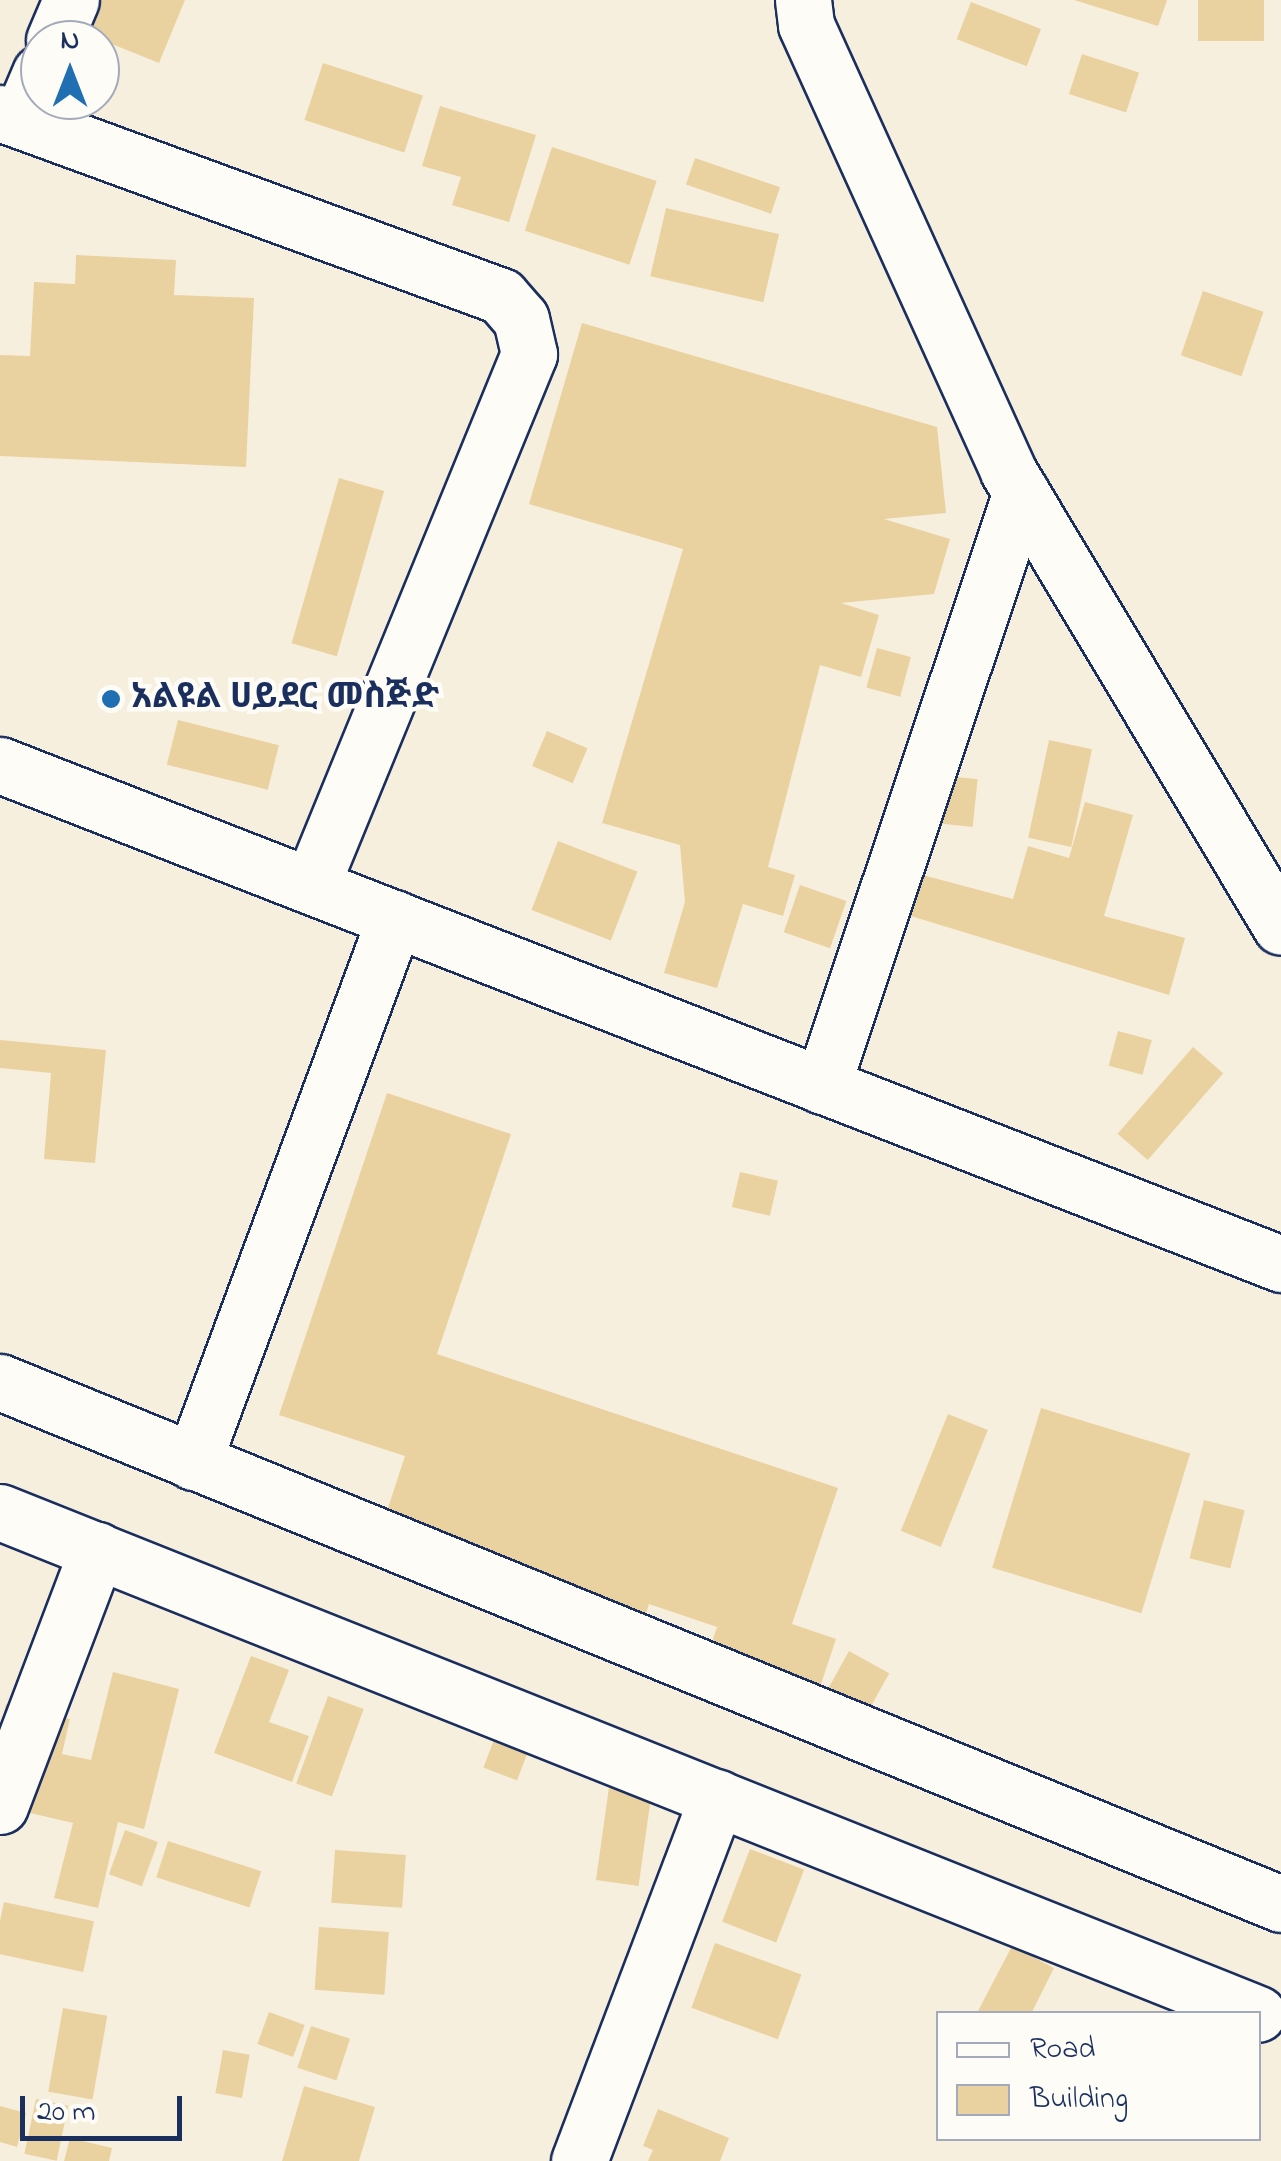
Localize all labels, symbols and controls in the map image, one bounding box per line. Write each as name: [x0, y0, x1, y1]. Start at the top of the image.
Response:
north arrow: [20, 20, 120, 120]
text: N: [61, 21, 79, 62]
place label: አልዩል ሀይደር መስጅድ: [131, 678, 439, 720]
marker: አልዩል ሀይደር መስጅድ: [100, 688, 122, 710]
legend: [936, 2011, 1261, 2141]
text: Road: [1030, 2028, 1095, 2072]
scale bar: [25, 2076, 188, 2138]
text: Building: [1030, 2078, 1128, 2122]
text: 20 m: [37, 2091, 96, 2135]

